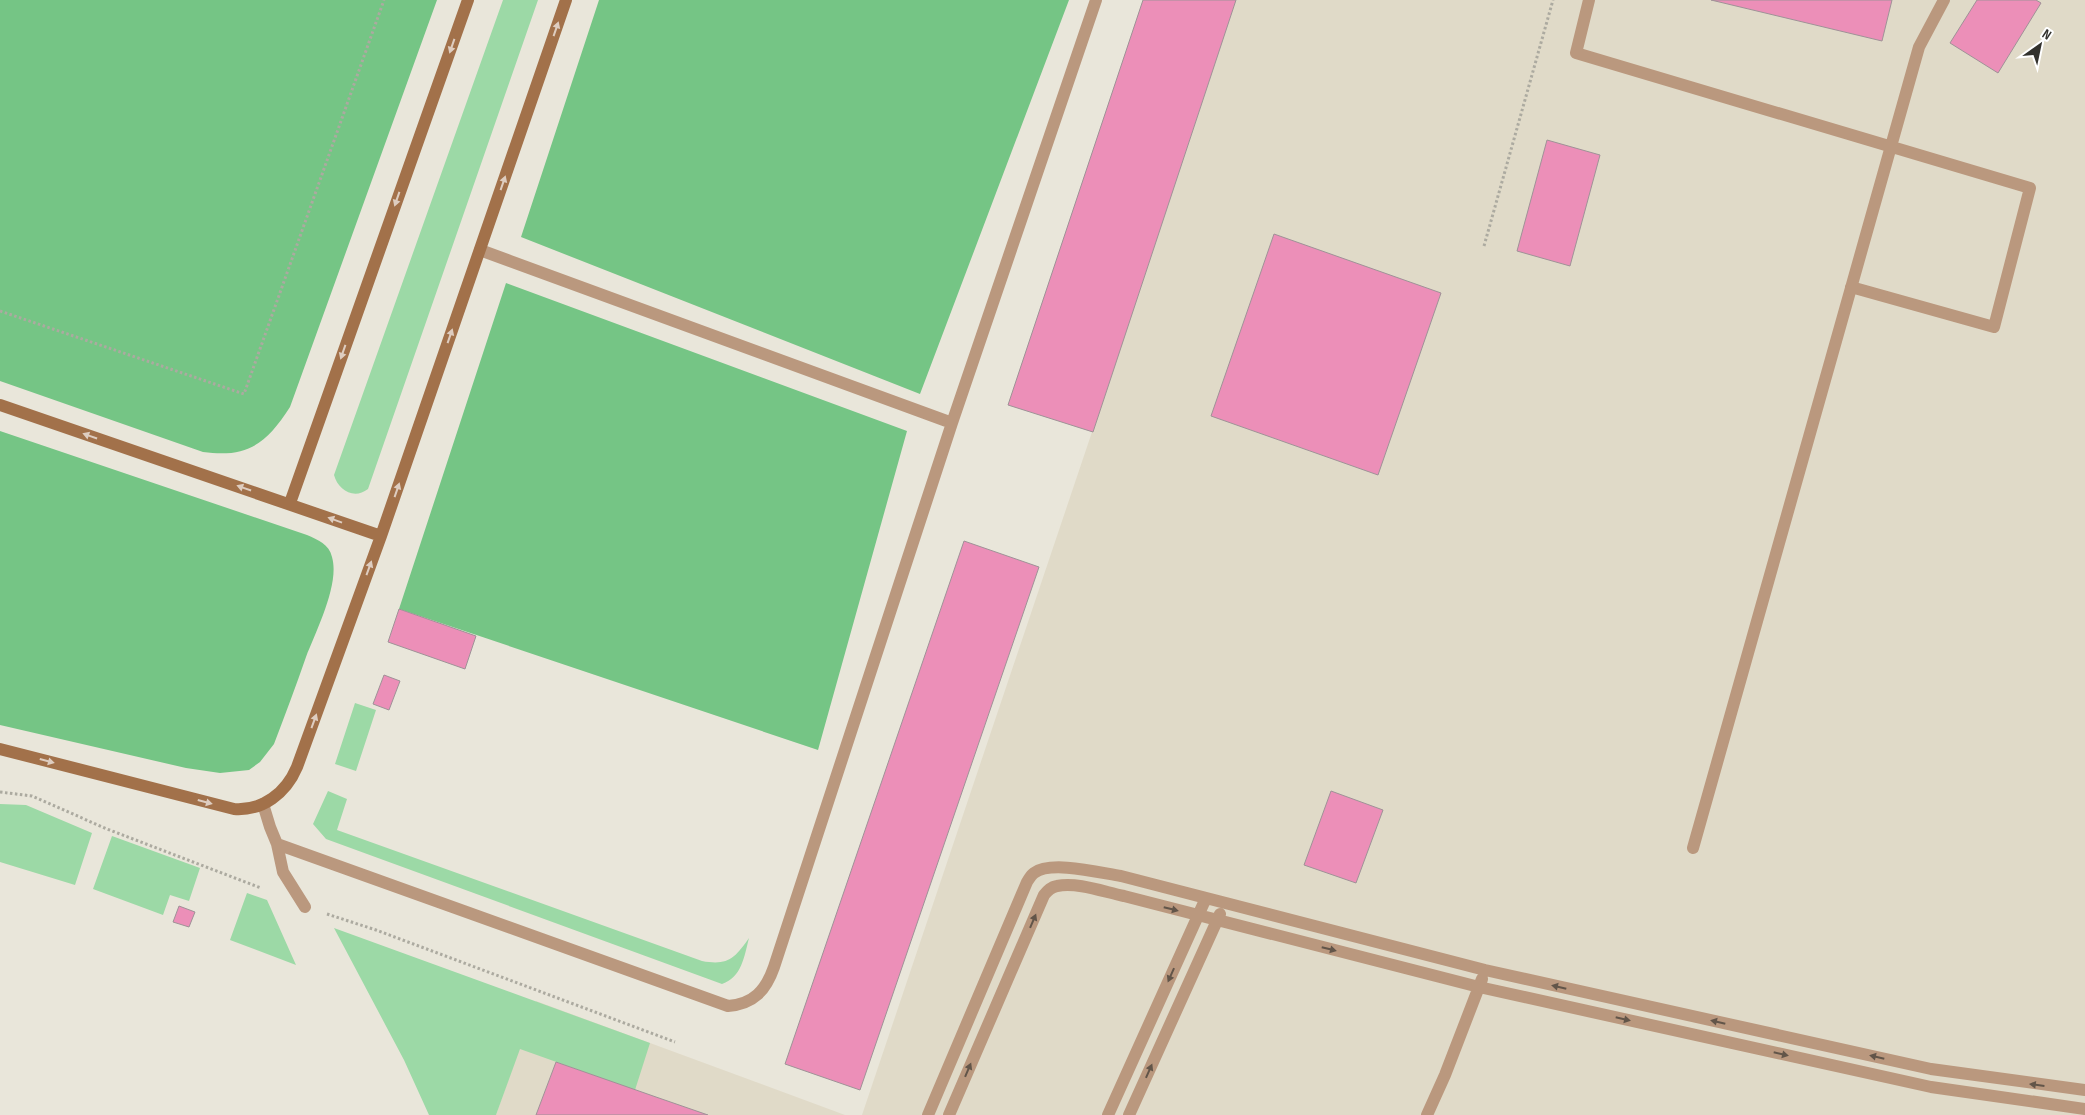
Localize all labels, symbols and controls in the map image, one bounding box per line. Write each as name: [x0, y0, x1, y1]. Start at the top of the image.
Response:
north arrow: [2015, 20, 2065, 70]
one-way arrow: [552, 21, 560, 36]
text: N: [2039, 25, 2055, 44]
one-way arrow: [448, 39, 456, 54]
one-way arrow: [500, 175, 507, 190]
one-way arrow: [393, 192, 401, 207]
one-way arrow: [446, 328, 454, 343]
one-way arrow: [339, 345, 346, 360]
one-way arrow: [82, 431, 97, 439]
one-way arrow: [394, 482, 401, 497]
one-way arrow: [236, 484, 251, 491]
one-way arrow: [328, 516, 343, 523]
one-way arrow: [365, 560, 373, 575]
one-way arrow: [311, 713, 318, 728]
one-way arrow: [40, 757, 55, 765]
one-way arrow: [197, 798, 212, 806]
one-way arrow: [1164, 905, 1179, 913]
one-way arrow: [1029, 914, 1037, 928]
one-way arrow: [1321, 945, 1336, 953]
one-way arrow: [1167, 968, 1175, 982]
one-way arrow: [1551, 982, 1567, 990]
one-way arrow: [1615, 1015, 1630, 1023]
one-way arrow: [1710, 1018, 1726, 1026]
one-way arrow: [1774, 1050, 1789, 1058]
one-way arrow: [1869, 1053, 1884, 1061]
one-way arrow: [965, 1063, 973, 1077]
one-way arrow: [1146, 1064, 1154, 1078]
one-way arrow: [2028, 1081, 2044, 1089]

